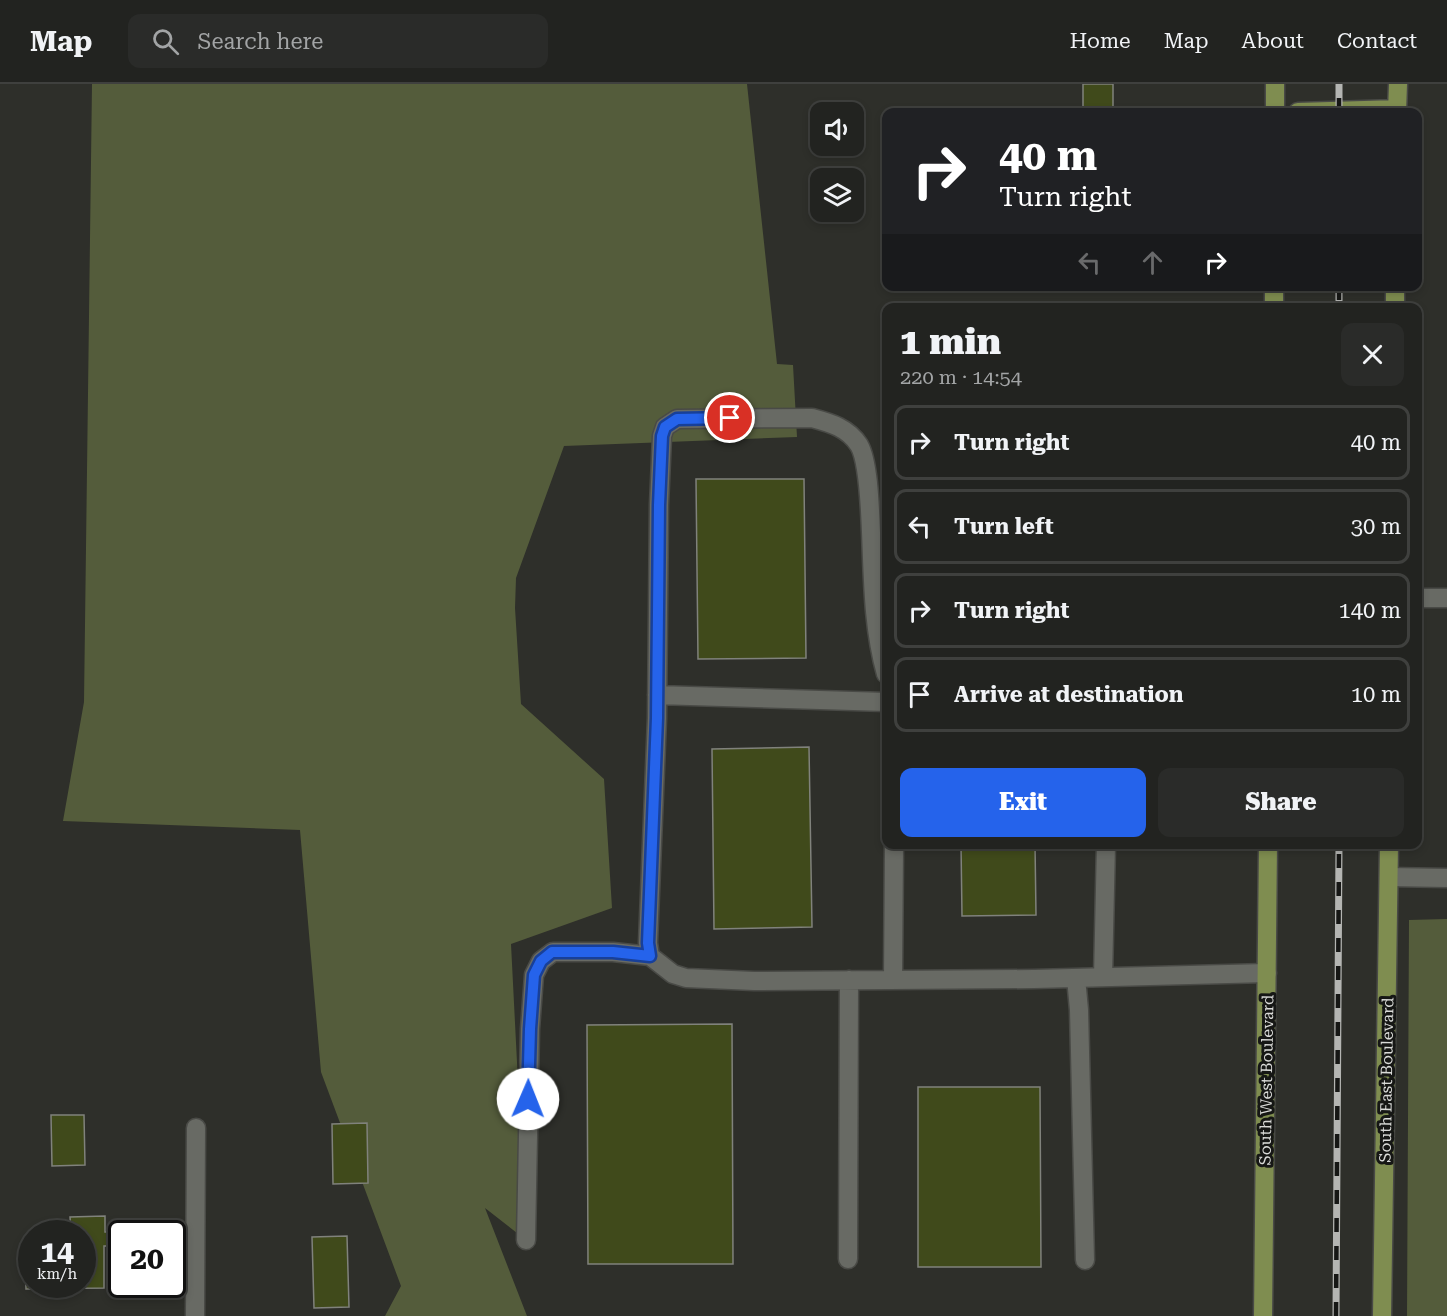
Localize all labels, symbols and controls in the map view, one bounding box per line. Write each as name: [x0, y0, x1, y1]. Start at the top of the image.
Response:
search box: [128, 14, 548, 68]
text: Map: [30, 25, 92, 58]
icon: search: [149, 25, 182, 58]
text: Search here: [197, 29, 323, 54]
text: Home: [1070, 29, 1131, 53]
text: Map: [1164, 29, 1209, 53]
text: About: [1242, 29, 1304, 53]
text: Contact: [1337, 29, 1417, 53]
map controls: [810, 102, 864, 222]
button: sound: [810, 102, 864, 156]
text: 40 m: [999, 131, 1097, 180]
icon: right: [900, 132, 978, 210]
button: layers: [810, 168, 864, 222]
text: Turn right: [999, 181, 1132, 213]
icon: left: [1073, 246, 1106, 279]
icon: ahead: [1136, 246, 1169, 279]
icon: right: [1199, 246, 1232, 279]
text: 1 min: [900, 321, 1001, 363]
button: close: [1341, 323, 1404, 386]
text: 220 m · 14:54: [900, 365, 1022, 389]
pin: [704, 392, 755, 443]
icon: arrive: [713, 401, 746, 434]
icon: right: [903, 426, 936, 459]
text: Turn right: [954, 430, 1069, 455]
text: 40 m: [1351, 430, 1401, 455]
icon: left: [903, 510, 936, 543]
text: Turn left: [954, 514, 1054, 539]
text: 30 m: [1351, 514, 1401, 539]
icon: right: [903, 594, 936, 627]
text: Turn right: [954, 598, 1069, 623]
text: 140 m: [1338, 598, 1401, 623]
icon: arrive: [903, 678, 936, 711]
text: Arrive at destination: [954, 682, 1183, 707]
text: 10 m: [1351, 682, 1401, 707]
button: Exit: [900, 768, 1146, 837]
button: Share: [1158, 768, 1404, 837]
street label: South West Boulevard: [1256, 994, 1277, 1166]
street label: South East Boulevard: [1376, 997, 1397, 1163]
position arrow: [496, 1067, 560, 1131]
speed limit sign: 20: [108, 1220, 186, 1298]
text: 14: [40, 1234, 74, 1269]
text: km/h: [37, 1265, 77, 1283]

